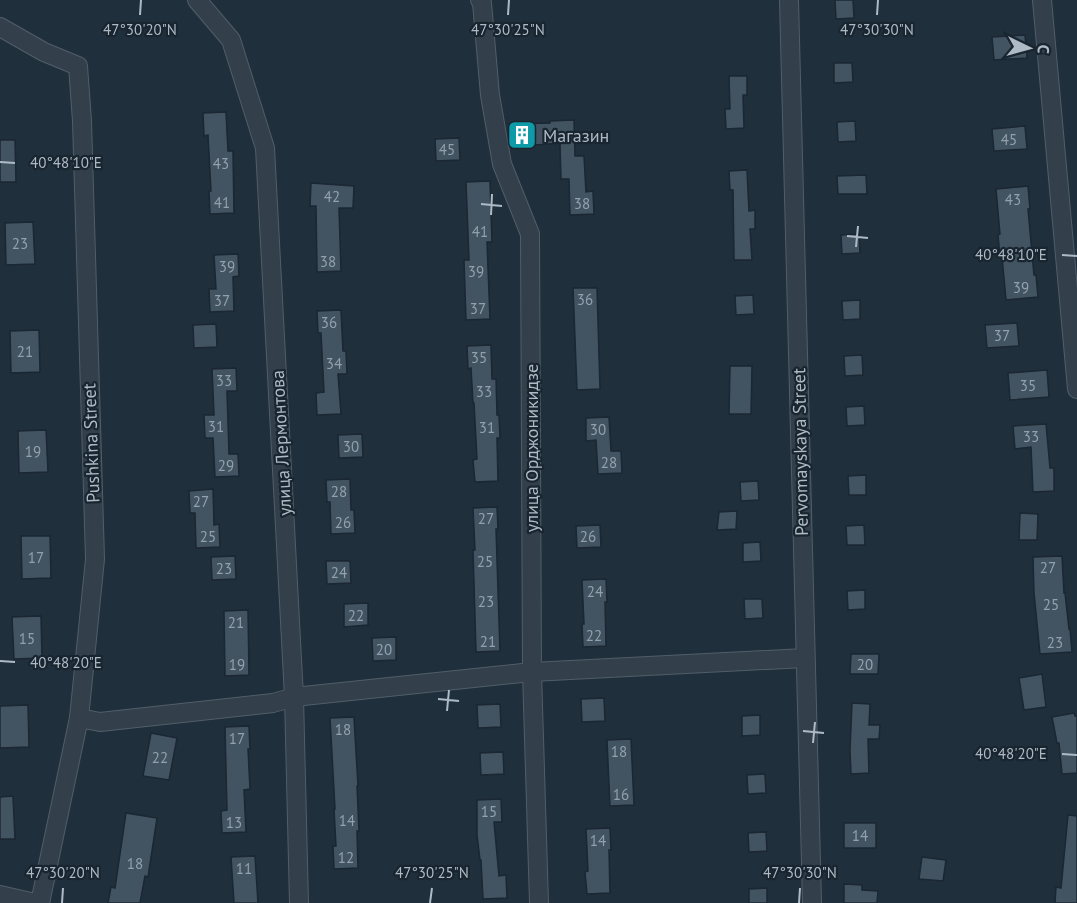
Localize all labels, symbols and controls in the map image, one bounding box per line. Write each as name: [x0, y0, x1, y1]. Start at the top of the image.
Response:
north arrow: [999, 18, 1059, 78]
text: 47°30'20"N: [103, 20, 177, 39]
text: 47°30'25"N: [471, 20, 545, 39]
text: 47°30'30"N: [840, 20, 914, 39]
text: С: [1034, 44, 1054, 55]
building icon: Магазин: [506, 119, 538, 151]
place label: Магазин: [543, 124, 609, 147]
house number: 45: [1001, 130, 1017, 149]
house number: 45: [439, 140, 455, 159]
text: 40°48'10"E: [30, 153, 102, 172]
house number: 43: [213, 154, 229, 173]
house number: 42: [324, 187, 340, 206]
house number: 43: [1005, 190, 1021, 209]
house number: 41: [214, 193, 230, 212]
house number: 38: [574, 194, 590, 213]
house number: 41: [472, 222, 488, 241]
house number: 23: [12, 234, 28, 253]
text: 40°48'10"E: [975, 245, 1047, 264]
house number: 38: [320, 252, 336, 271]
house number: 39: [219, 257, 235, 276]
house number: 39: [468, 262, 484, 281]
house number: 39: [1013, 278, 1029, 297]
house number: 36: [577, 290, 593, 309]
house number: 37: [214, 291, 230, 310]
house number: 37: [470, 299, 486, 318]
house number: 36: [321, 313, 337, 332]
house number: 37: [994, 326, 1010, 345]
house number: 21: [17, 342, 33, 361]
house number: 35: [471, 348, 487, 367]
house number: 34: [326, 354, 342, 373]
street label: улица Орджоникидзе: [520, 364, 543, 532]
street label: Pervomayskaya Street: [787, 368, 813, 536]
street label: улица Лермонтова: [266, 370, 296, 516]
house number: 33: [216, 371, 232, 390]
house number: 35: [1020, 376, 1036, 395]
house number: 33: [476, 382, 492, 401]
street label: Pushkina Street: [77, 383, 105, 503]
house number: 31: [208, 417, 224, 436]
house number: 31: [479, 418, 495, 437]
house number: 30: [590, 420, 606, 439]
house number: 33: [1023, 427, 1039, 446]
house number: 30: [343, 437, 359, 456]
house number: 19: [25, 442, 41, 461]
house number: 28: [601, 453, 617, 472]
house number: 29: [218, 456, 234, 475]
house number: 28: [331, 482, 347, 501]
house number: 27: [193, 492, 209, 511]
house number: 27: [478, 509, 494, 528]
house number: 26: [335, 513, 351, 532]
house number: 25: [200, 527, 216, 546]
house number: 26: [580, 527, 596, 546]
house number: 17: [28, 548, 44, 567]
house number: 25: [477, 552, 493, 571]
house number: 27: [1040, 558, 1056, 577]
house number: 23: [216, 559, 232, 578]
house number: 24: [331, 563, 347, 582]
house number: 24: [587, 582, 603, 601]
house number: 23: [478, 592, 494, 611]
house number: 25: [1043, 595, 1059, 614]
house number: 22: [348, 606, 364, 625]
house number: 21: [228, 613, 244, 632]
house number: 22: [586, 626, 602, 645]
house number: 15: [19, 629, 35, 648]
house number: 21: [480, 632, 496, 651]
house number: 23: [1047, 633, 1063, 652]
house number: 20: [376, 640, 392, 659]
text: 40°48'20"E: [30, 653, 102, 672]
house number: 19: [229, 655, 245, 674]
house number: 20: [857, 655, 873, 674]
house number: 18: [335, 720, 351, 739]
house number: 17: [229, 729, 245, 748]
house number: 18: [611, 742, 627, 761]
text: 40°48'20"E: [975, 744, 1047, 763]
house number: 22: [152, 748, 168, 767]
house number: 16: [613, 785, 629, 804]
house number: 15: [481, 802, 497, 821]
house number: 14: [339, 811, 355, 830]
house number: 13: [226, 813, 242, 832]
house number: 14: [852, 826, 868, 845]
house number: 14: [590, 831, 606, 850]
house number: 12: [338, 848, 354, 867]
house number: 18: [127, 854, 143, 873]
house number: 11: [236, 859, 252, 878]
text: 47°30'20"N: [26, 863, 100, 882]
text: 47°30'25"N: [395, 863, 469, 882]
text: 47°30'30"N: [763, 863, 837, 882]

